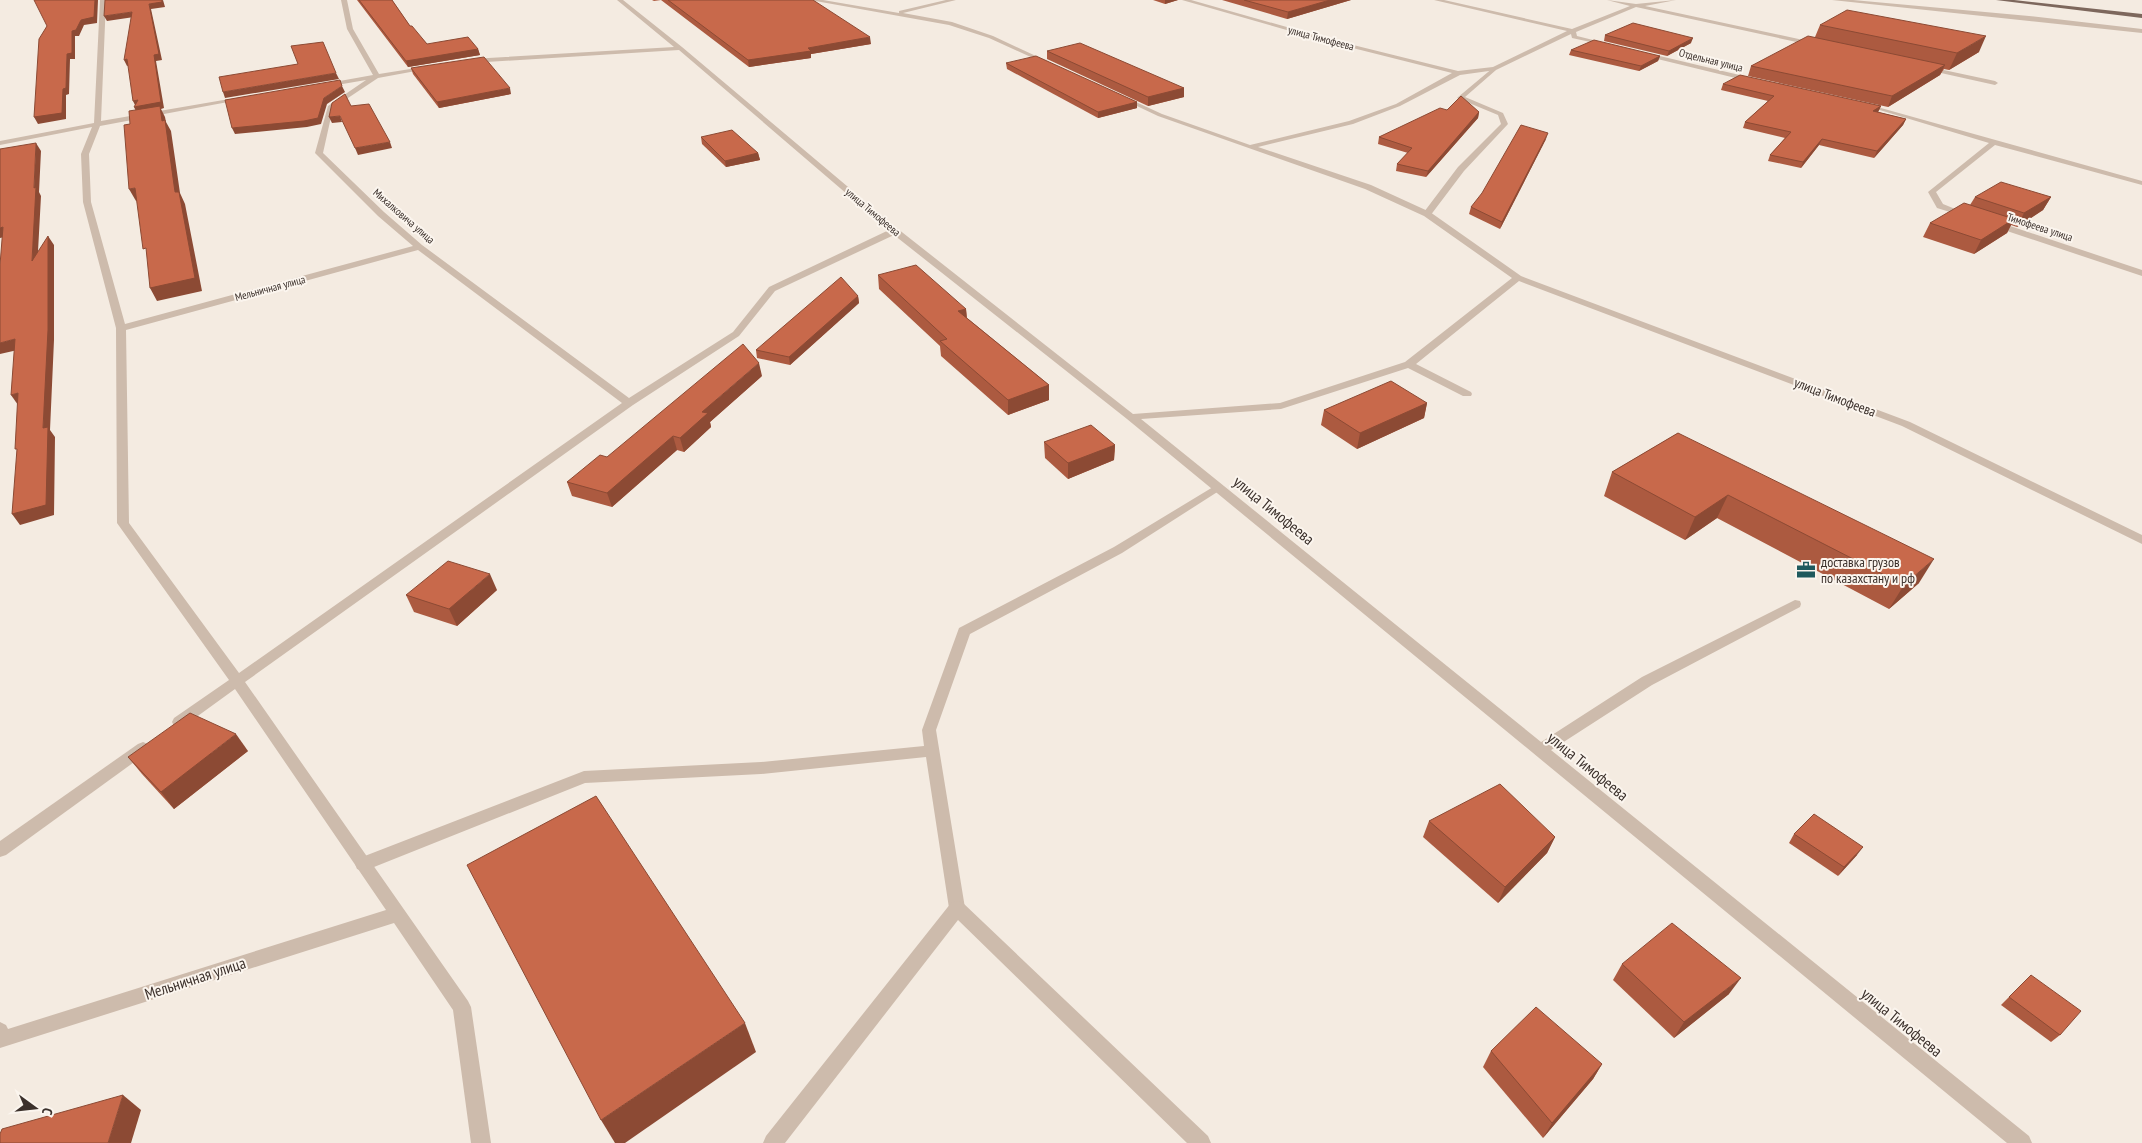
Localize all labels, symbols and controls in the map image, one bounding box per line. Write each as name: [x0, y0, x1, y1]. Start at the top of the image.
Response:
street label: улица Тимофеева: [1286, 22, 1356, 54]
street label: Отдельная улица: [1678, 45, 1744, 75]
street label: Михалковича улица: [370, 185, 438, 247]
street label: улица Тимофеева: [843, 185, 903, 239]
street label: Тимофеева улица: [2006, 210, 2074, 244]
street label: Мельничная улица: [233, 272, 307, 304]
street label: улица Тимофеева: [1792, 373, 1878, 421]
street label: улица Тимофеева: [1229, 471, 1319, 549]
place label: доставка грузов по казахстану и рф: [1821, 553, 1915, 587]
office icon: доставка грузов по казахстану и рф: [1795, 559, 1817, 581]
street label: улица Тимофеева: [1543, 727, 1633, 805]
street label: Мельничная улица: [142, 952, 248, 1004]
street label: улица Тимофеева: [1857, 983, 1947, 1061]
north arrow: [10, 1083, 60, 1133]
text: С: [38, 1106, 57, 1117]

